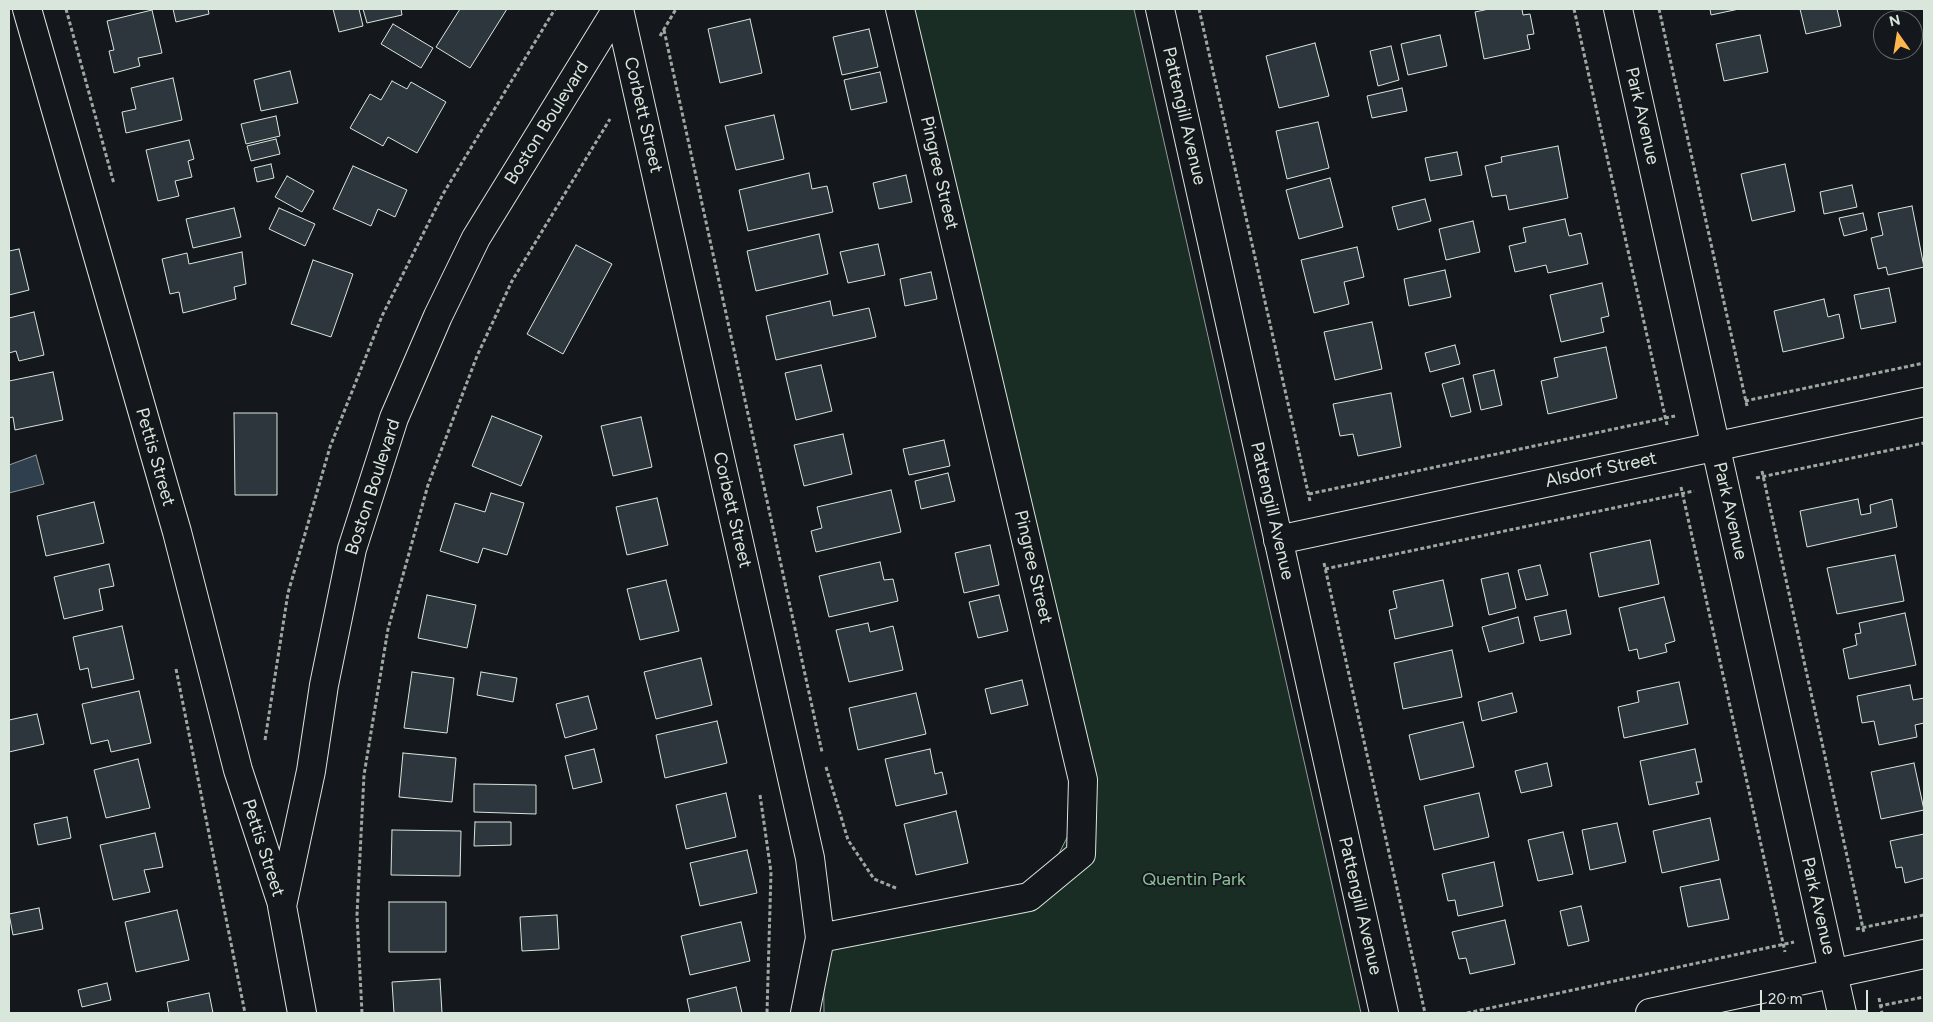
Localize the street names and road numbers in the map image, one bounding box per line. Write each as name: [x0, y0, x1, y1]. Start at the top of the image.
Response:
street label: Pattengill Avenue: [1158, 45, 1210, 187]
street label: Corbett Street: [619, 55, 667, 175]
street label: Boston Boulevard: [500, 57, 594, 189]
street label: Park Avenue: [1620, 65, 1664, 167]
street label: Pingree Street: [915, 114, 963, 232]
street label: Pettis Street: [131, 405, 179, 509]
street label: Boston Boulevard: [341, 416, 405, 558]
street label: Pattengill Avenue: [1246, 440, 1298, 582]
street label: Alsdorf Street: [1543, 448, 1659, 492]
street label: Corbett Street: [708, 450, 756, 570]
street label: Park Avenue: [1708, 460, 1752, 562]
street label: Pingree Street: [1009, 508, 1057, 626]
street label: Pettis Street: [237, 797, 289, 899]
street label: Pattengill Avenue: [1334, 835, 1386, 977]
street label: Park Avenue: [1796, 855, 1840, 957]

